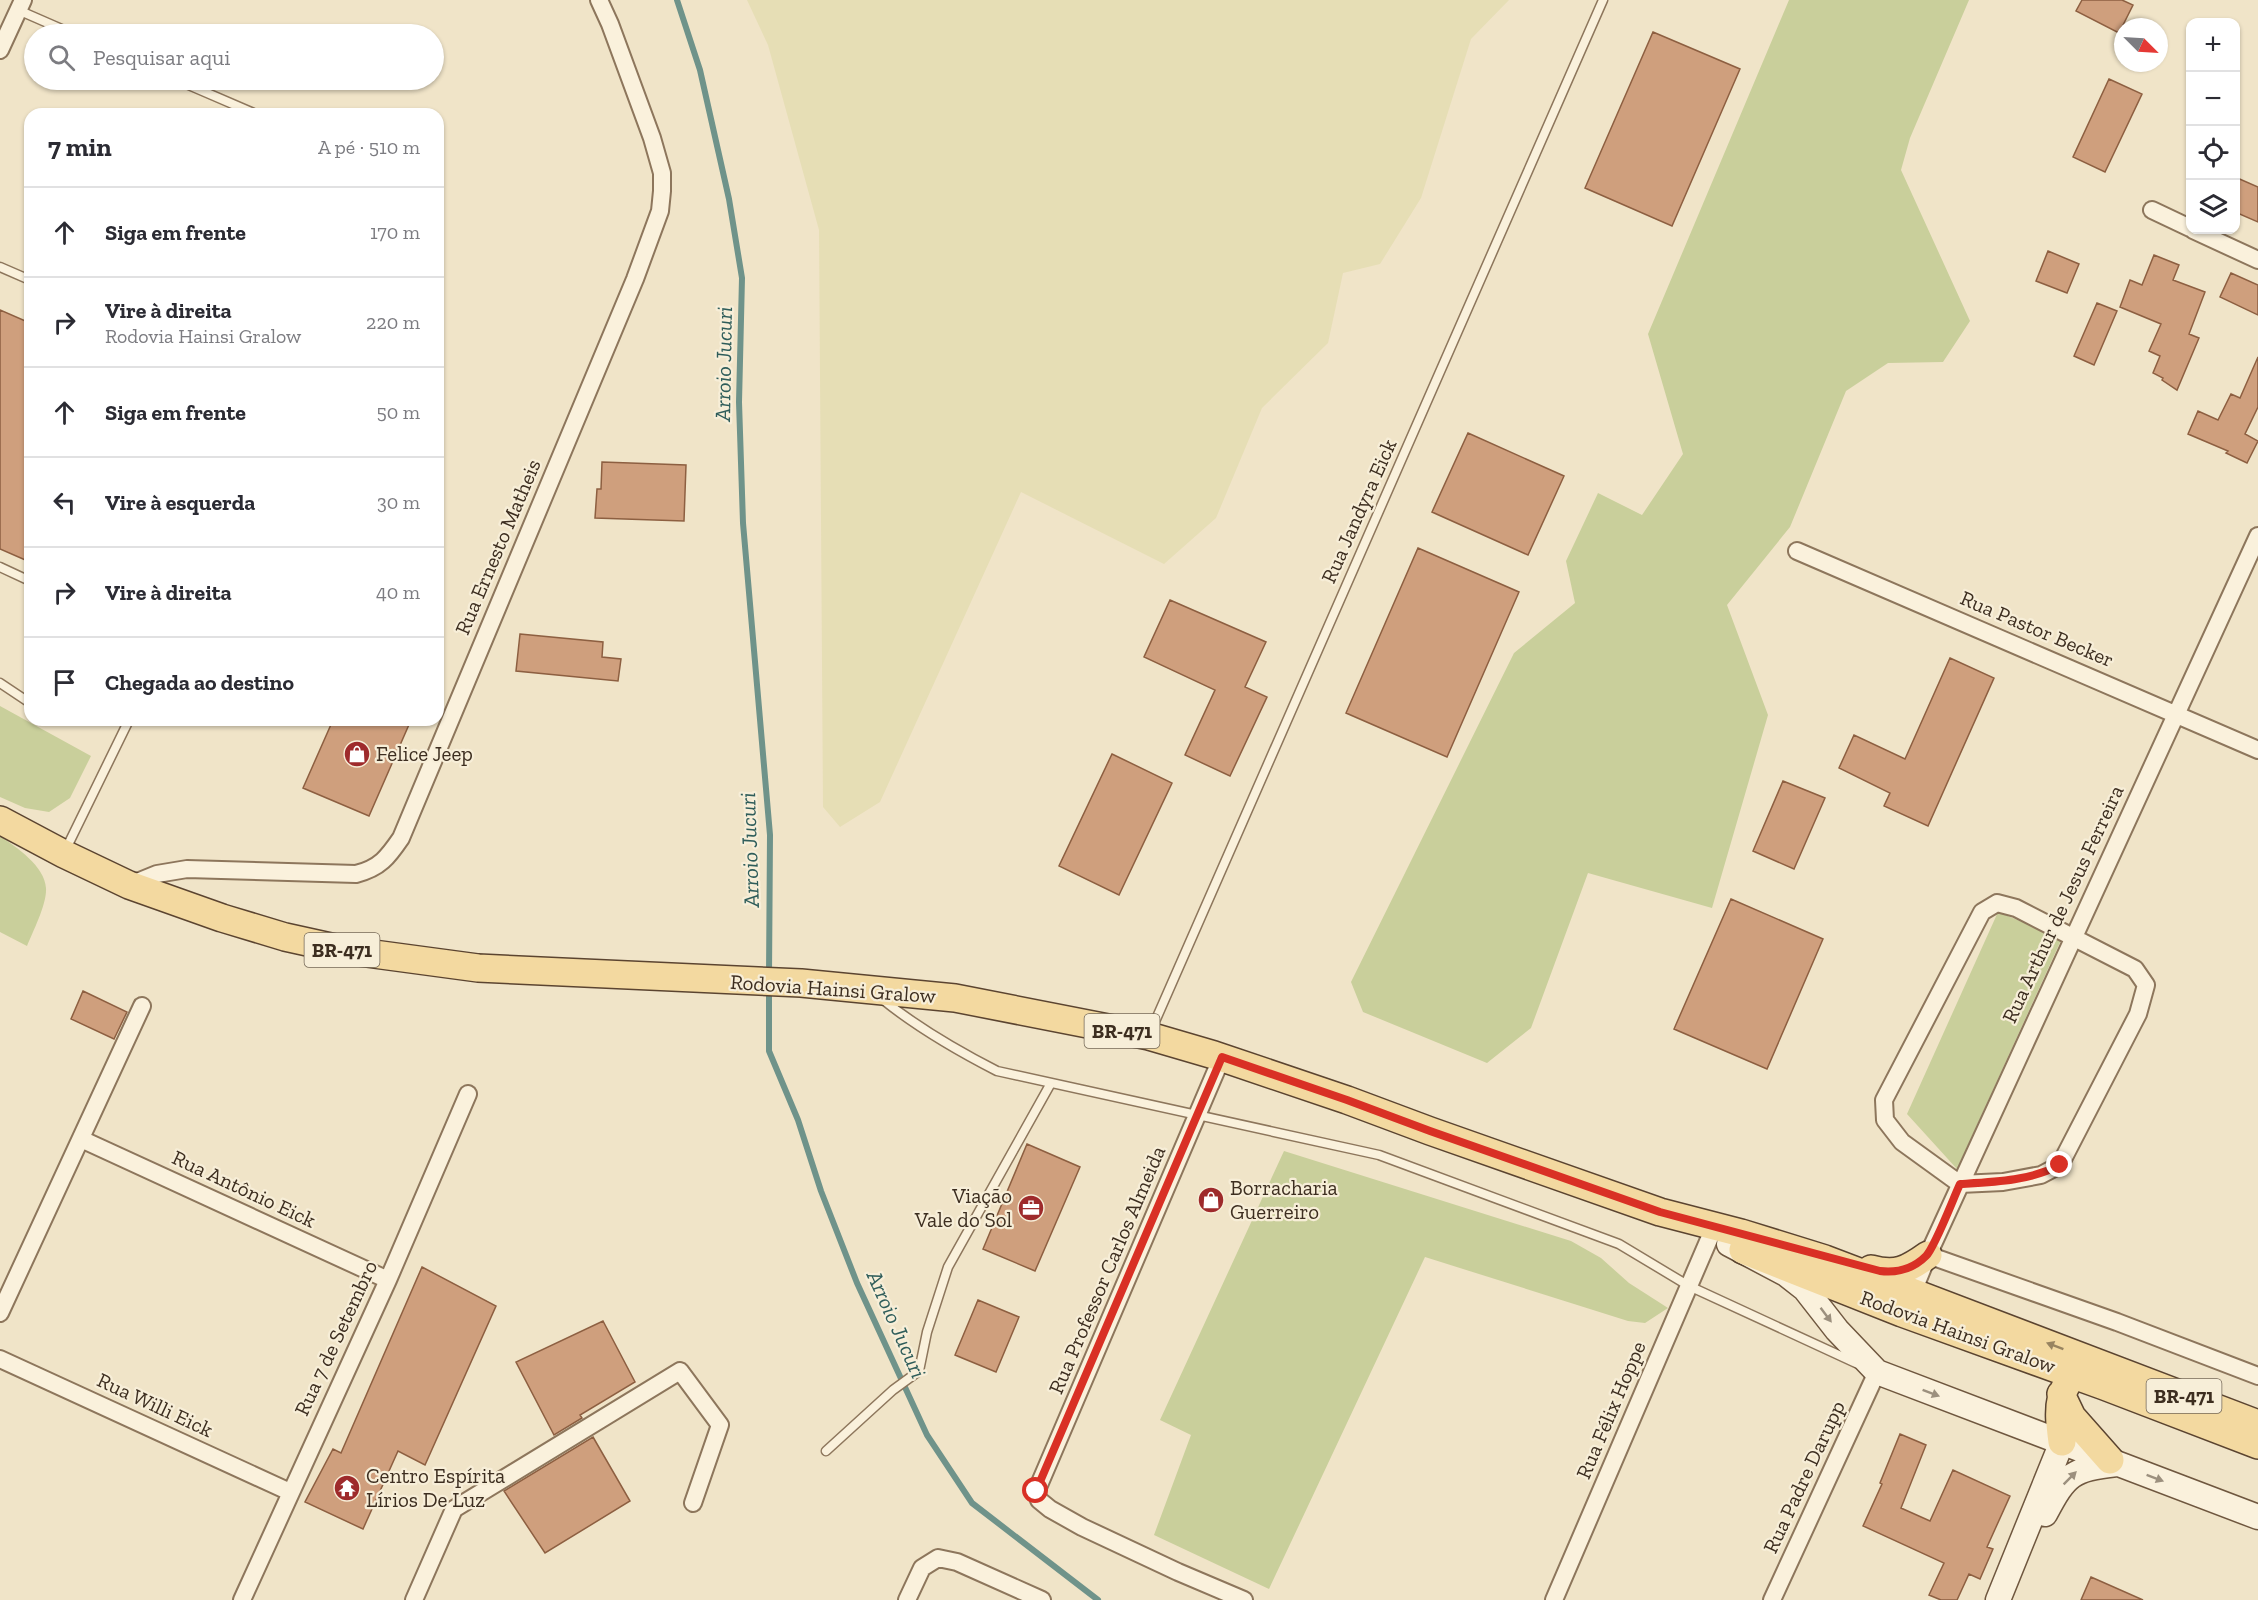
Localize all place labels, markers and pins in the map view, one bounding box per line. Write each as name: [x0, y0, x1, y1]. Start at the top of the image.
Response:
shop icon: Felice Jeep: [342, 739, 372, 769]
place label: Felice Jeep: [376, 741, 473, 766]
place label: Borracharia Guerreiro: [1230, 1175, 1338, 1224]
place label: Viação Vale do Sol: [914, 1183, 1012, 1232]
shop icon: Borracharia Guerreiro: [1196, 1185, 1226, 1215]
office icon: Viação Vale do Sol: [1016, 1193, 1046, 1223]
place label: Centro Espírita Lírios De Luz: [366, 1463, 505, 1512]
temple icon: Centro Espírita Lírios De Luz: [332, 1473, 362, 1503]

